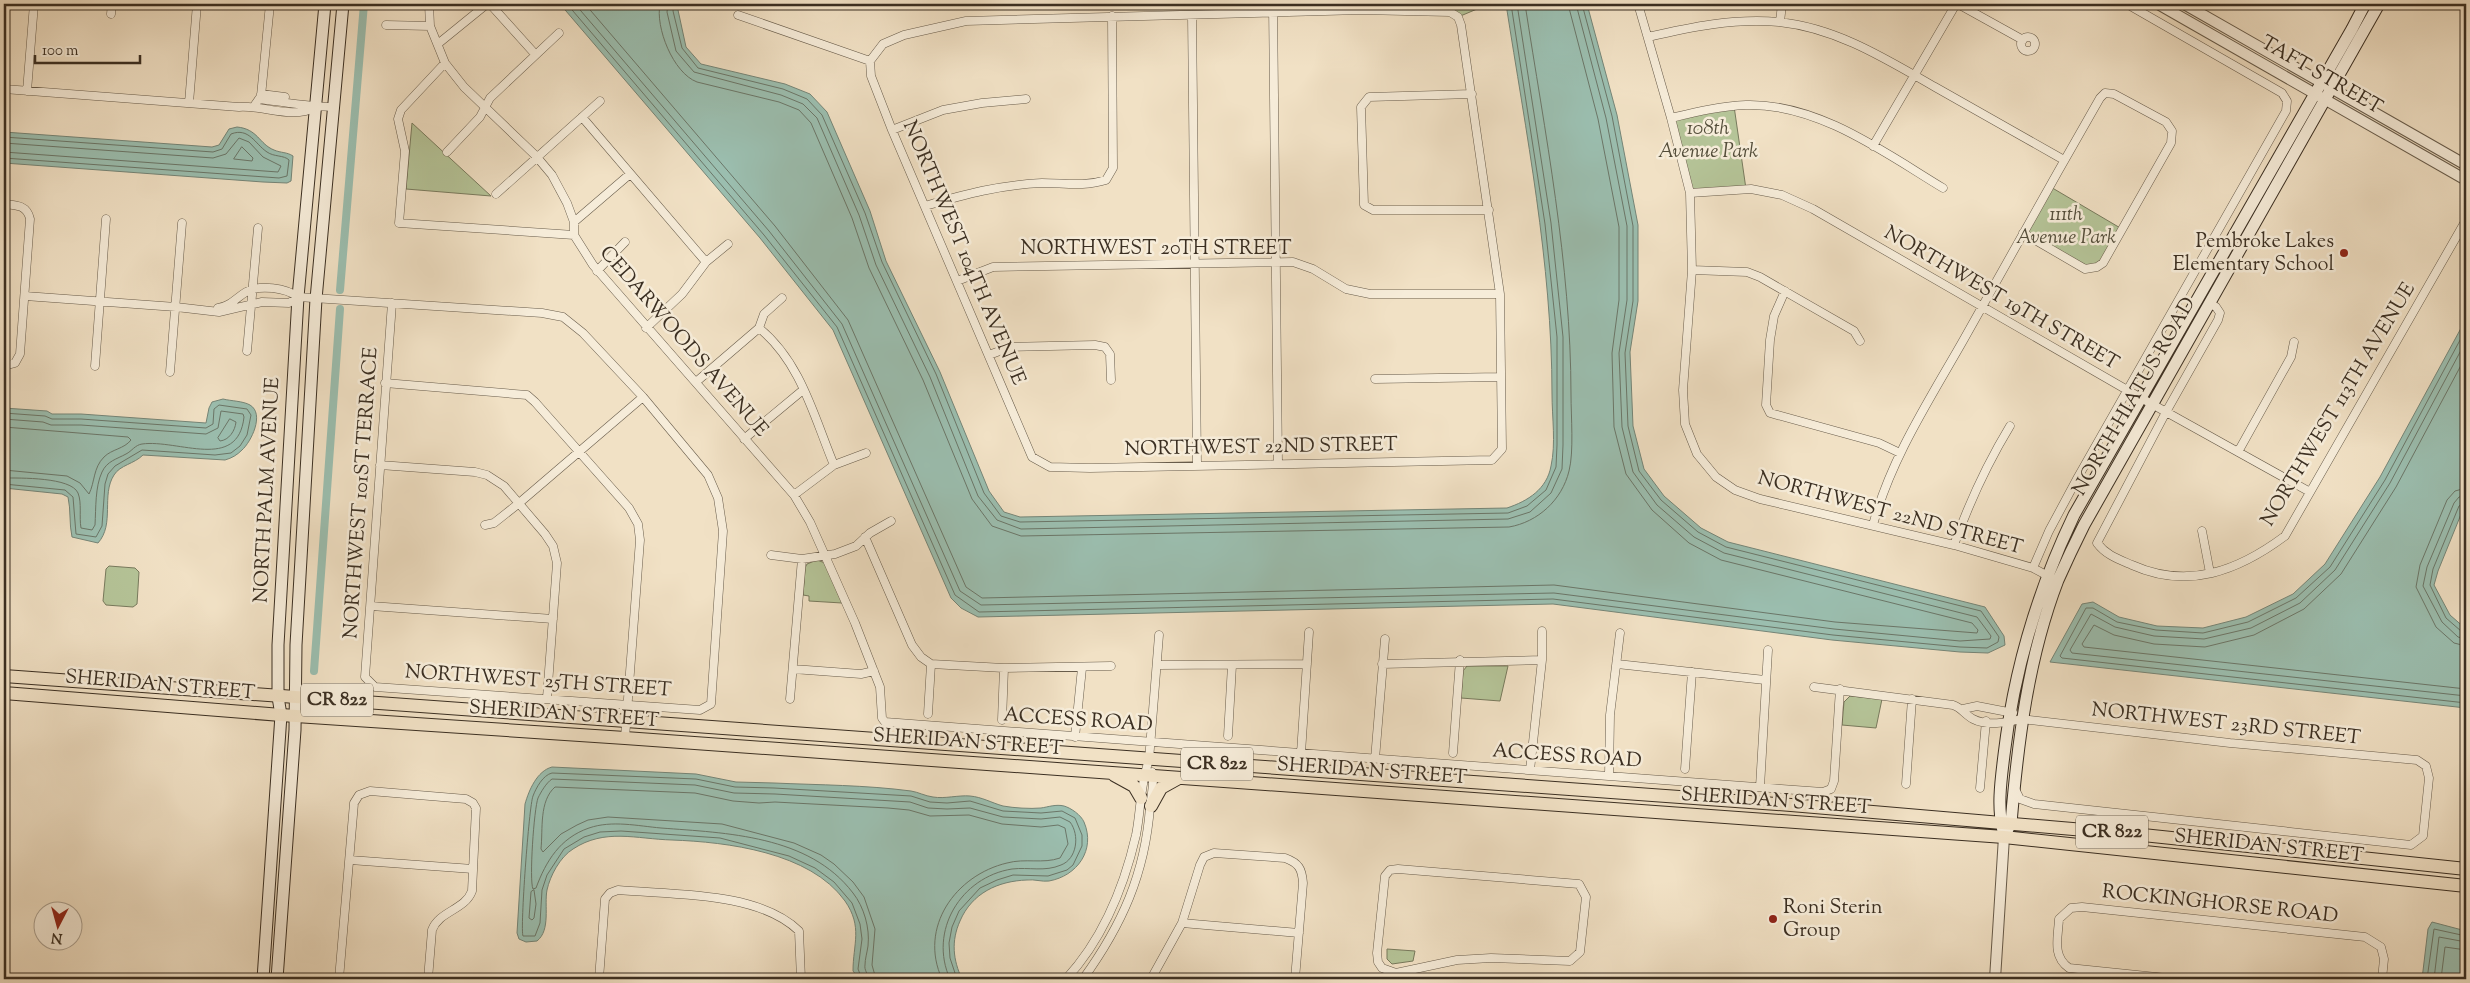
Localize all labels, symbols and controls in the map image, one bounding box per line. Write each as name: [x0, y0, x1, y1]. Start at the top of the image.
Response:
street label: TAFT STREET: [2255, 29, 2387, 123]
scale bar: [35, 32, 140, 64]
text: 100 m: [42, 41, 79, 62]
park label: 108th Avenue Park: [1658, 115, 1758, 167]
street label: NORTHWEST 104TH AVENUE: [894, 116, 1032, 390]
park label: 111th Avenue Park: [2016, 201, 2116, 253]
street label: NORTHWEST 19TH STREET: [1878, 220, 2124, 378]
place label: Pembroke Lakes Elementary School: [2173, 228, 2334, 280]
street label: NORTHWEST 20TH STREET: [1021, 235, 1291, 264]
street label: CEDARWOODS AVENUE: [592, 240, 774, 444]
marker: Pembroke Lakes Elementary School: [2338, 247, 2350, 259]
street label: NORTHWEST 113TH AVENUE: [2254, 278, 2424, 532]
street label: NORTH HIATUS ROAD: [2066, 292, 2204, 502]
street label: NORTHWEST 101ST TERRACE: [337, 346, 387, 640]
street label: NORTH PALM AVENUE: [248, 376, 288, 604]
street label: NORTHWEST 22ND STREET: [1124, 431, 1398, 465]
street label: NORTHWEST 22ND STREET: [1754, 465, 2026, 563]
street label: NORTHWEST 25TH STREET: [404, 658, 672, 706]
street label: SHERIDAN STREET: [64, 663, 256, 709]
road number: CR 822: [301, 684, 373, 716]
street label: SHERIDAN STREET: [468, 694, 660, 736]
street label: NORTHWEST 23RD STREET: [2090, 696, 2362, 754]
street label: ACCESS ROAD: [1002, 701, 1154, 741]
street label: SHERIDAN STREET: [872, 722, 1064, 764]
street label: ACCESS ROAD: [1491, 737, 1643, 777]
road number: CR 822: [1181, 748, 1253, 781]
street label: SHERIDAN STREET: [1276, 751, 1468, 793]
street label: SHERIDAN STREET: [1680, 781, 1872, 823]
road number: CR 822: [2076, 816, 2148, 849]
street label: SHERIDAN STREET: [2173, 823, 2365, 871]
street label: ROCKINGHORSE ROAD: [2100, 878, 2340, 932]
place label: Roni Sterin Group: [1783, 894, 1883, 946]
north arrow: [32, 900, 82, 950]
marker: Roni Sterin Group: [1767, 913, 1779, 925]
text: N: [50, 926, 63, 947]

